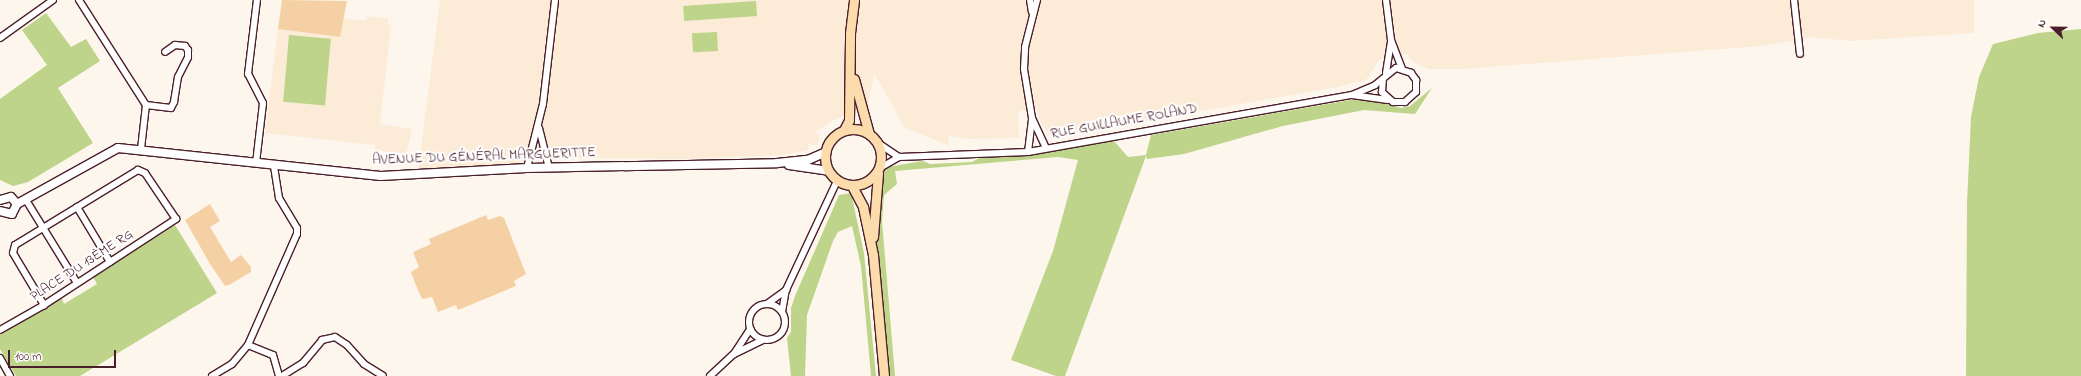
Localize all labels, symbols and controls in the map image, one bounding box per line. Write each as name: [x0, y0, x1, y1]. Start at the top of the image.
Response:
north arrow: [2033, 8, 2073, 48]
text: N: [2033, 17, 2051, 30]
street label: RUE GUILLAUME ROLAND: [1049, 101, 1199, 143]
street label: AVENUE DU GÉNÉRAL MARGUERITTE: [372, 145, 596, 169]
street label: PLACE DU 13ÈME RG: [27, 226, 137, 306]
scale bar: [10, 342, 118, 368]
text: 100 m: [15, 348, 42, 366]

